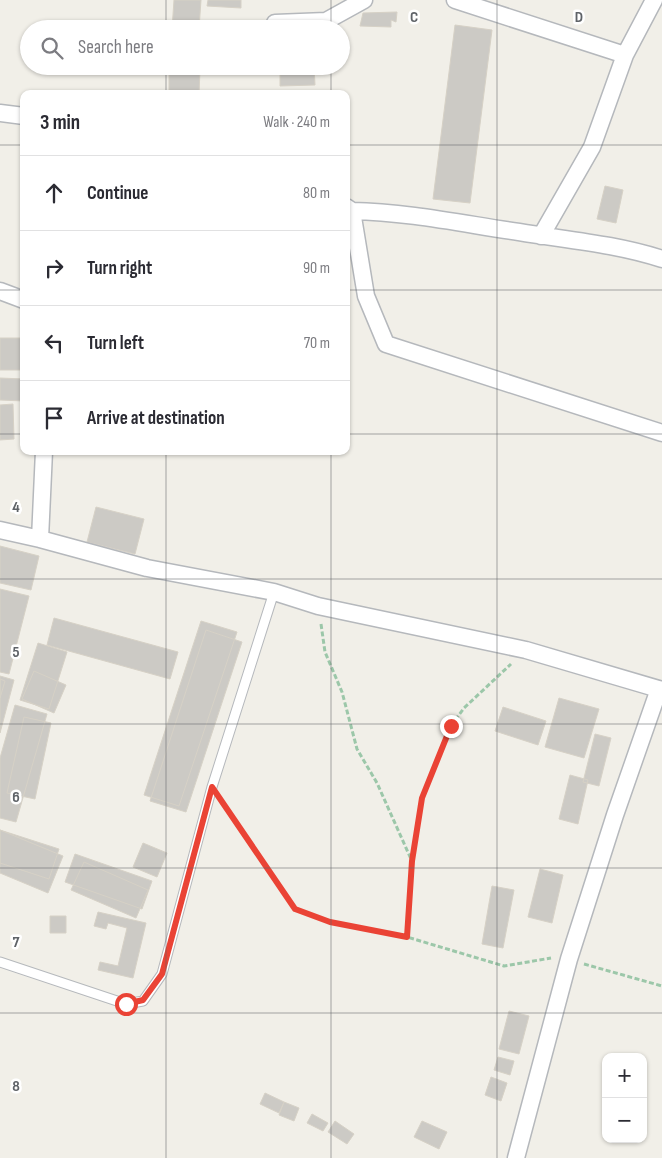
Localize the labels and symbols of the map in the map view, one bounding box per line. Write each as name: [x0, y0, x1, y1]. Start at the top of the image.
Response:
text: C: [410, 8, 418, 27]
text: D: [575, 8, 583, 27]
text: 4: [12, 498, 20, 517]
text: 5: [12, 643, 20, 662]
route end: [440, 715, 463, 738]
text: 6: [12, 788, 20, 807]
text: 7: [13, 933, 20, 952]
route start: [115, 993, 138, 1016]
text: 8: [12, 1077, 20, 1096]

